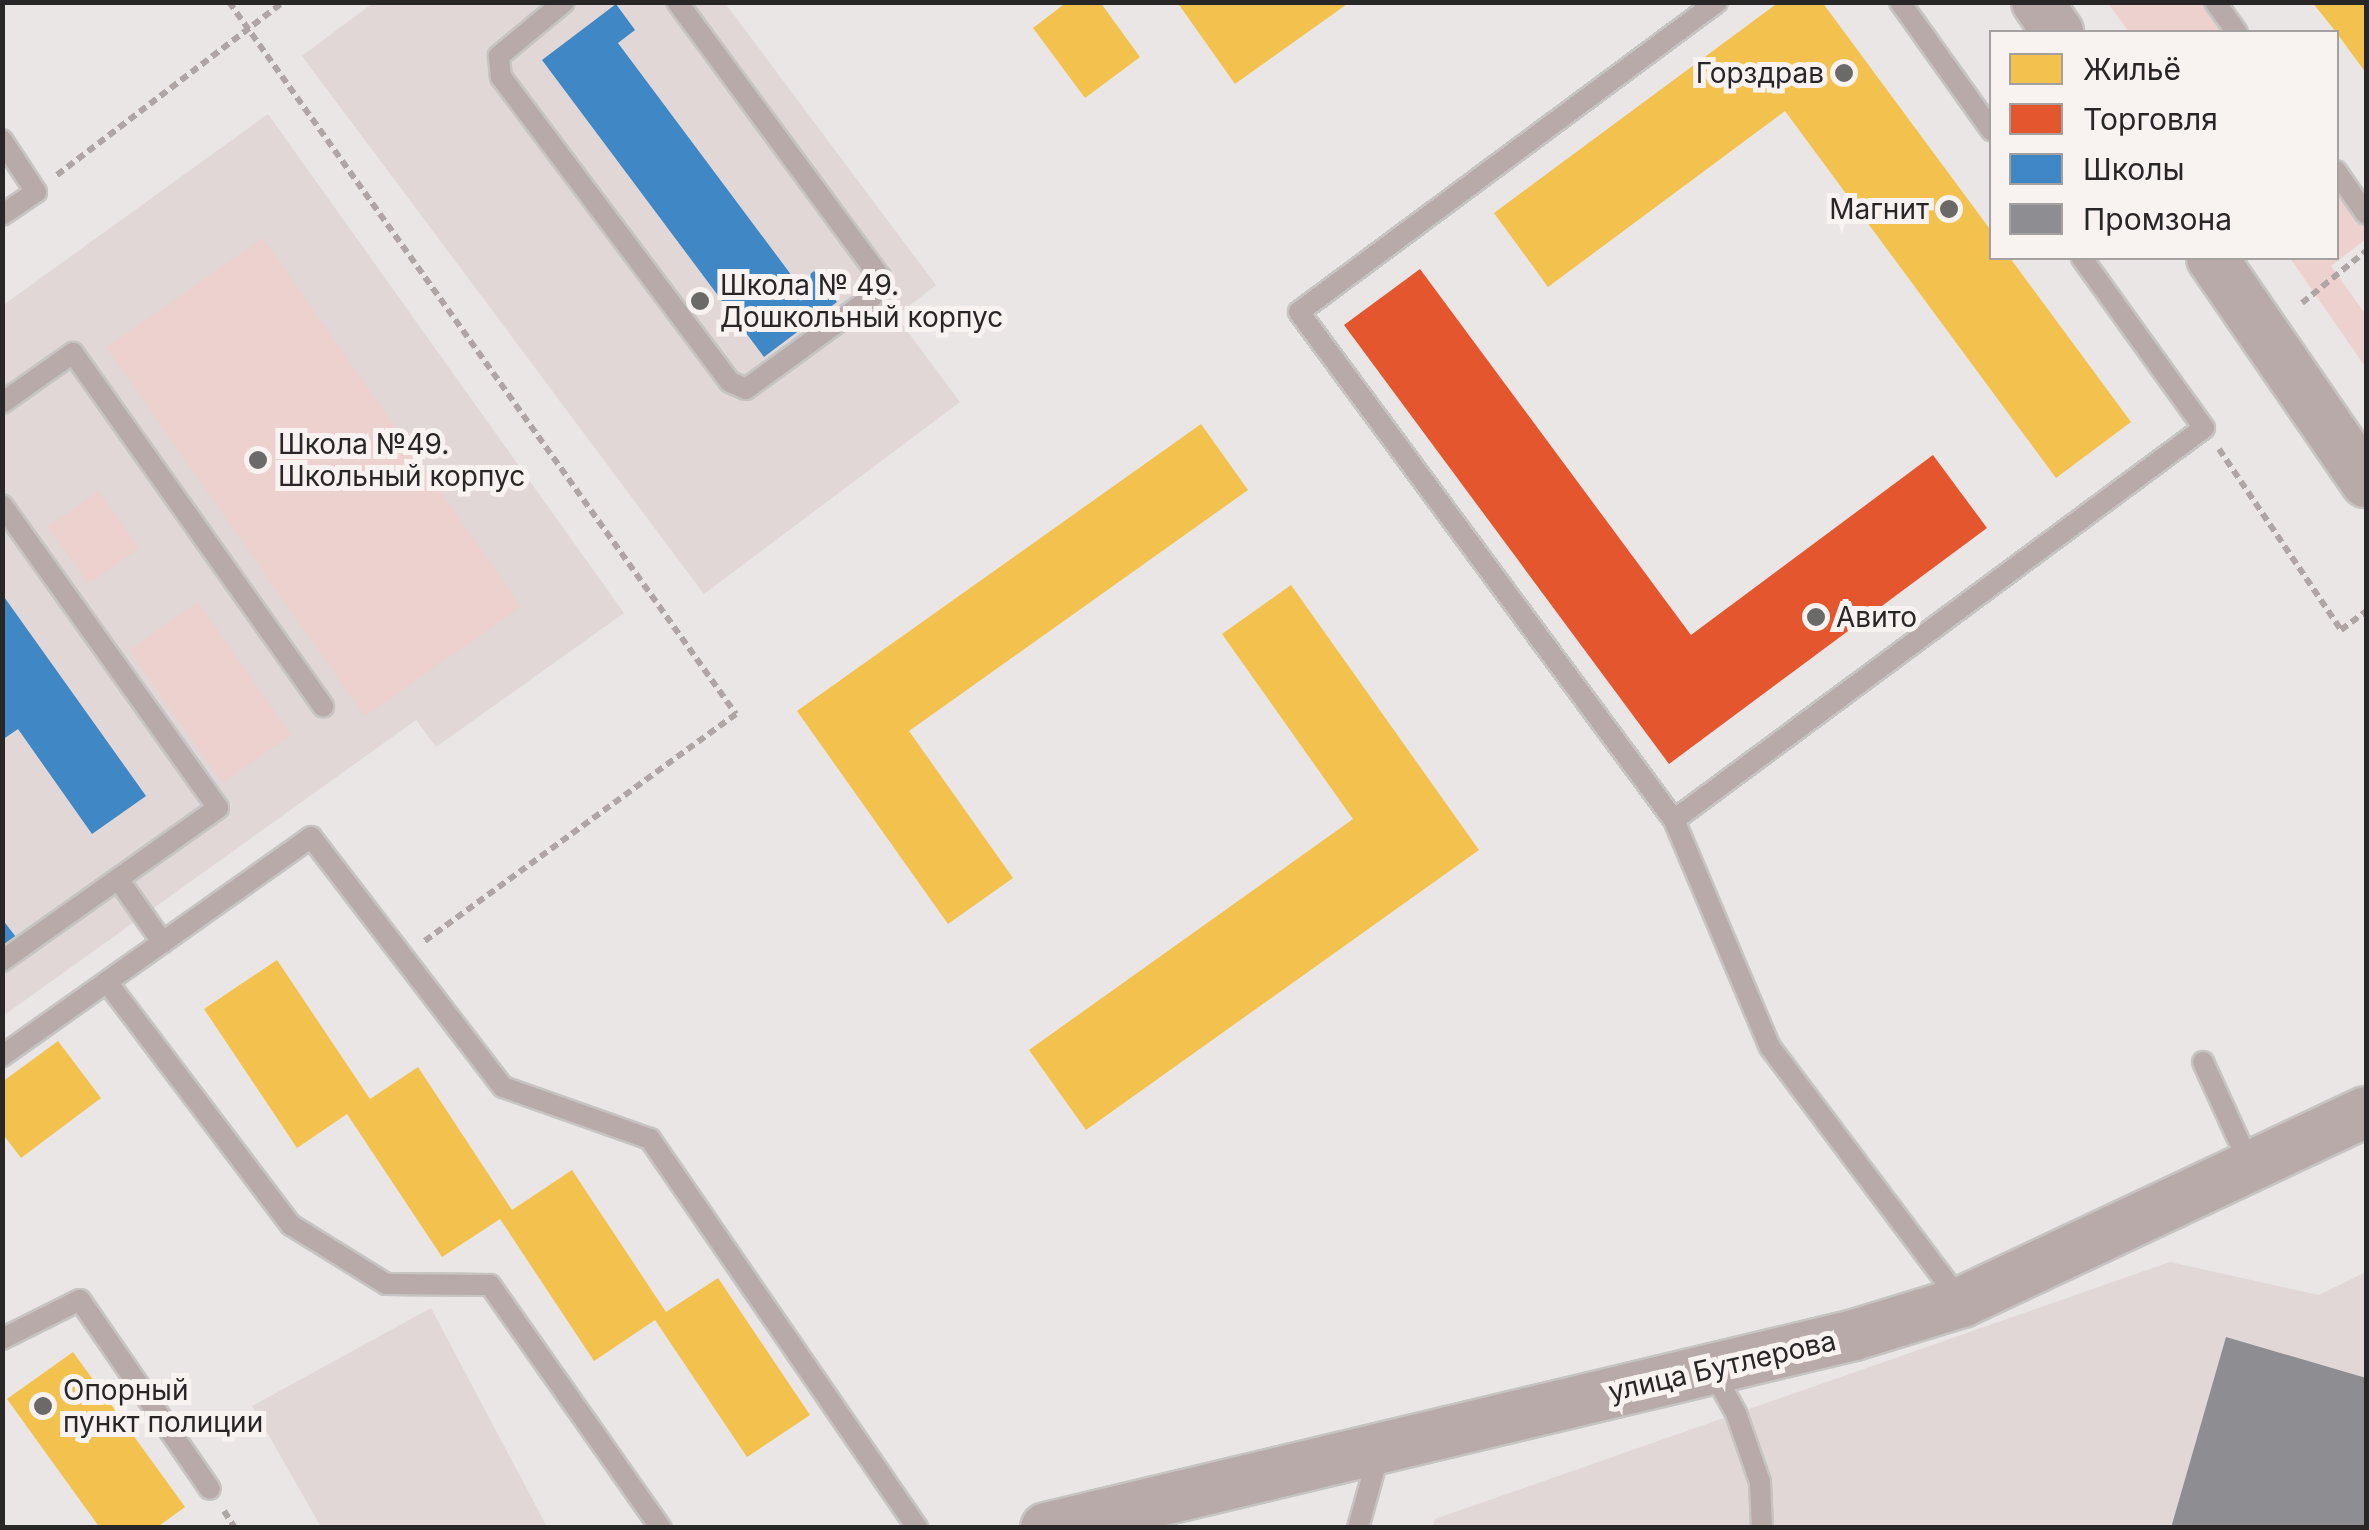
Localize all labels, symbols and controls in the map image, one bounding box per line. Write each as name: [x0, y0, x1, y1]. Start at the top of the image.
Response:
legend: [1989, 30, 2339, 260]
text: Жильё: [2083, 51, 2181, 87]
place label: Горздрав: [1696, 56, 1824, 90]
marker: Горздрав: [1833, 62, 1855, 84]
text: Торговля: [2083, 101, 2218, 137]
text: Школы: [2083, 151, 2185, 187]
place label: Магнит: [1829, 192, 1929, 226]
marker: Магнит: [1938, 198, 1960, 220]
text: Промзона: [2083, 201, 2232, 237]
place label: Школа № 49. Дошкольный корпус: [720, 268, 1003, 334]
marker: Школа № 49. Дошкольный корпус: [689, 290, 711, 312]
place label: Школа №49. Школьный корпус: [278, 427, 525, 493]
marker: Школа №49. Школьный корпус: [247, 449, 269, 471]
place label: Авито: [1836, 600, 1917, 634]
marker: Авито: [1805, 606, 1827, 628]
street label: улица Бутлерова: [1605, 1323, 1839, 1409]
place label: Опорный пункт полиции: [63, 1373, 263, 1439]
marker: Опорный пункт полиции: [32, 1395, 54, 1417]

